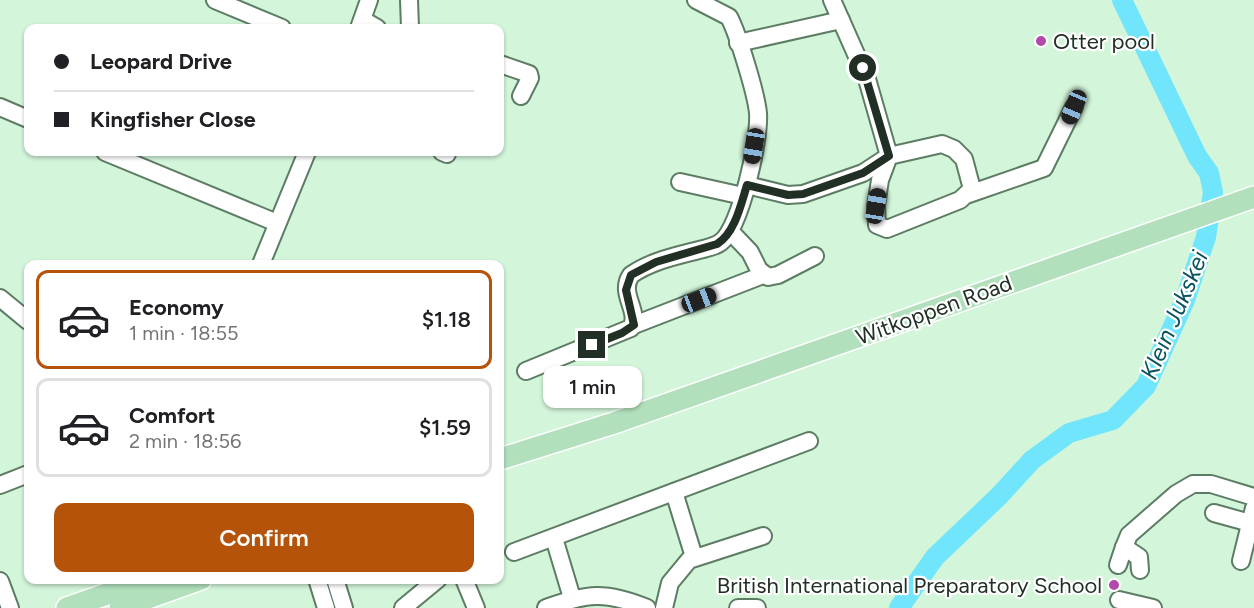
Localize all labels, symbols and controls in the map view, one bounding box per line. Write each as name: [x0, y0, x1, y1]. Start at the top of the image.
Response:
place label: Otter pool: [1053, 28, 1155, 55]
marker: Otter pool: [1034, 34, 1048, 48]
text: Leopard Drive: [90, 48, 232, 75]
route start: [849, 54, 876, 81]
car: [1059, 87, 1089, 127]
text: Kingfisher Close: [90, 106, 256, 133]
car: [742, 127, 766, 165]
car: [864, 187, 888, 225]
water label: Klein Jukskei: [1134, 246, 1214, 384]
street label: Witkoppen Road: [852, 269, 1016, 351]
car: [679, 285, 719, 315]
icon: car: [57, 293, 111, 347]
text: Economy: [129, 294, 224, 321]
text: $1.18: [422, 306, 471, 333]
text: 1 min · 18:55: [129, 321, 239, 345]
route end: [578, 331, 605, 358]
callout: 1 min: [542, 366, 642, 408]
text: 1 min: [569, 375, 616, 399]
icon: car: [57, 401, 111, 455]
text: Comfort: [129, 402, 215, 429]
text: $1.59: [419, 414, 471, 441]
text: 2 min · 18:56: [129, 429, 241, 453]
button: Confirm: [54, 503, 474, 572]
place label: British International Preparatory School: [717, 572, 1102, 599]
marker: British International Preparatory School: [1107, 578, 1121, 592]

